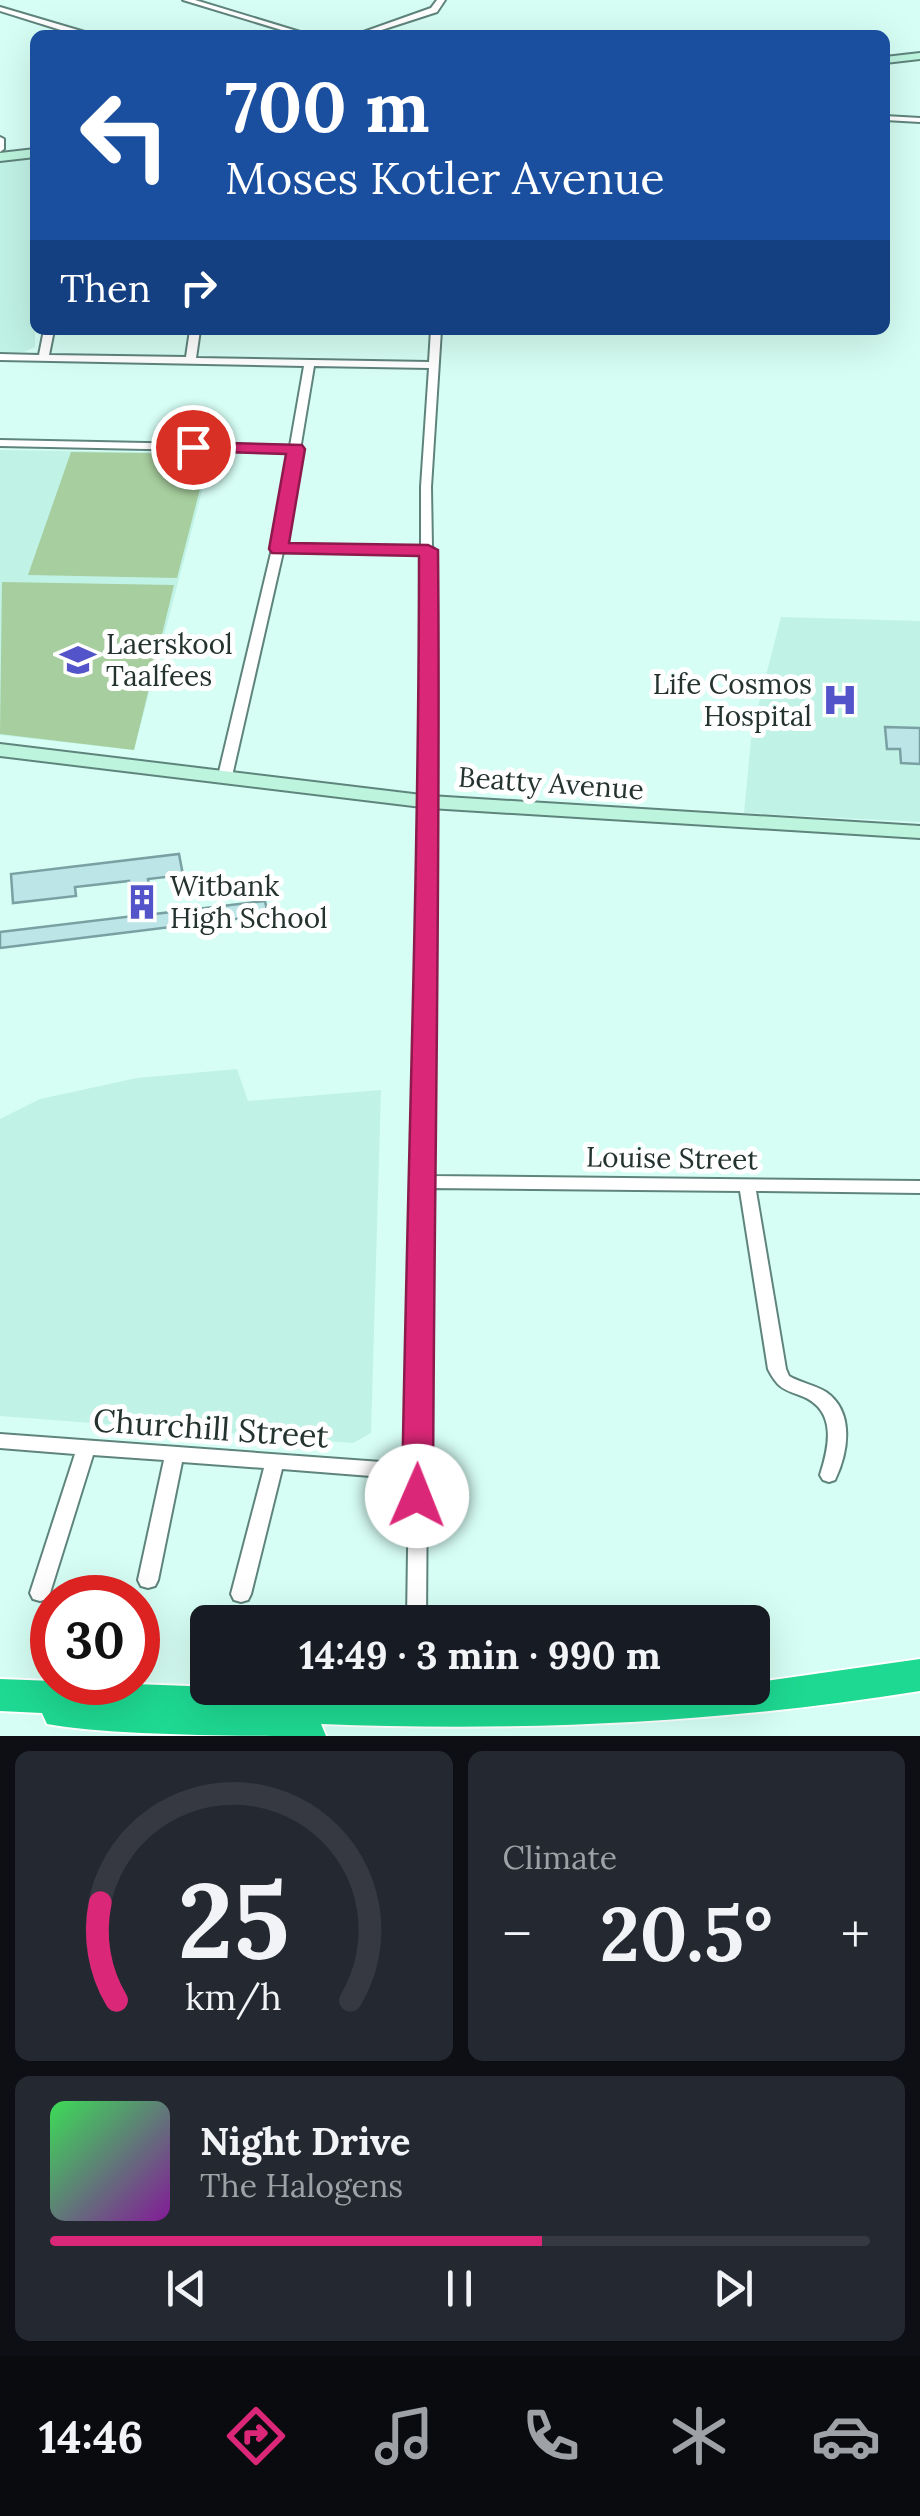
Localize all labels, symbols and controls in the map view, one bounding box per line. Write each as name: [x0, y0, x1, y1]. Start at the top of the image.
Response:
text: 700 m: [225, 62, 430, 151]
icon: left: [60, 70, 190, 200]
text: Moses Kotler Avenue: [225, 149, 665, 206]
icon: right: [171, 260, 226, 315]
text: Then: [60, 264, 151, 312]
pin: [151, 405, 236, 490]
icon: arrive: [166, 420, 221, 475]
place label: Laerskool Taalfees: [106, 626, 233, 694]
school or university icon: Laerskool Taalfees: [59, 641, 97, 679]
place label: Life Cosmos Hospital: [653, 666, 812, 734]
hospital icon: Life Cosmos Hospital: [821, 681, 859, 719]
street label: Beatty Avenue: [457, 759, 645, 807]
place label: Witbank High School: [170, 868, 328, 936]
building icon: Witbank High School: [123, 883, 161, 921]
street label: Louise Street: [586, 1139, 758, 1178]
street label: Churchill Street: [92, 1399, 331, 1457]
position arrow: [365, 1444, 469, 1548]
speed limit sign: 30: [30, 1575, 160, 1705]
text: 14:49 · 3 min · 990 m: [299, 1631, 661, 1679]
text: Climate: [503, 1837, 617, 1878]
text: 25: [178, 1853, 290, 1986]
text: 20.5°: [600, 1886, 773, 1982]
text: −: [503, 1899, 532, 1969]
text: +: [841, 1899, 870, 1969]
text: km/h: [185, 1974, 282, 2020]
text: Night Drive: [200, 2117, 411, 2165]
text: The Halogens: [200, 2165, 403, 2206]
icon: previous: [159, 2261, 214, 2316]
icon: pause: [432, 2261, 487, 2316]
icon: next: [706, 2261, 761, 2316]
icon: directions: [221, 2401, 291, 2471]
icon: music: [369, 2401, 439, 2471]
icon: phone: [516, 2401, 586, 2471]
icon: climate: [664, 2401, 734, 2471]
icon: car: [811, 2401, 881, 2471]
text: 14:46: [39, 2408, 143, 2465]

